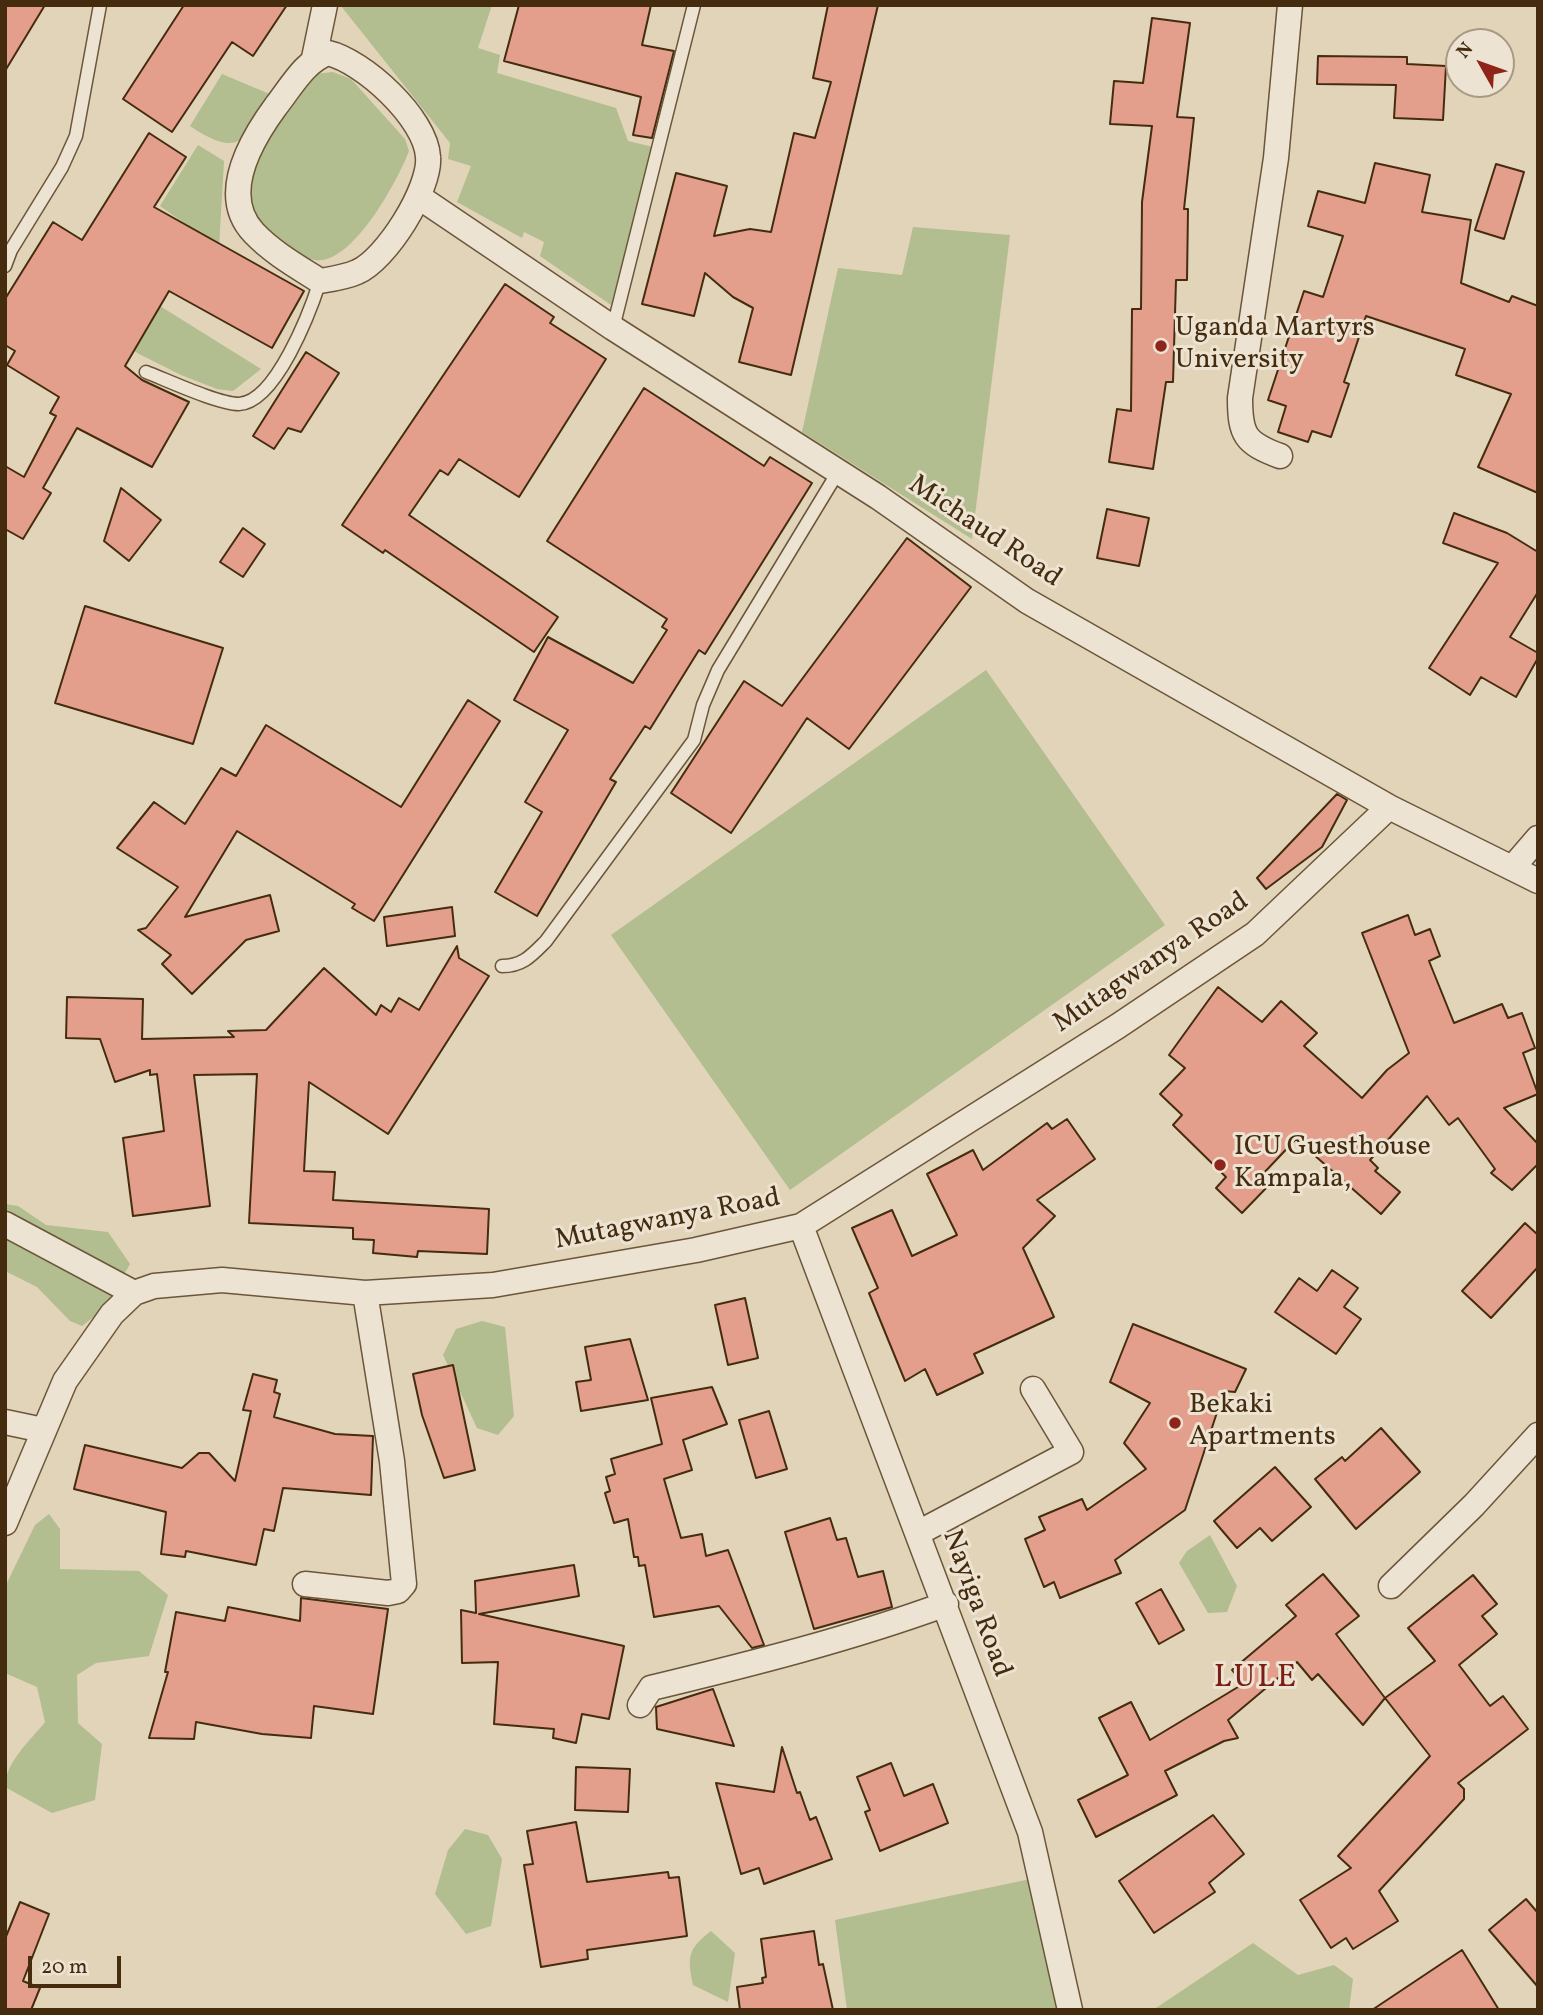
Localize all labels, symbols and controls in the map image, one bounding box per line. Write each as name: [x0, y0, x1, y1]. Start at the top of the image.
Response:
north arrow: [1445, 28, 1515, 98]
text: N: [1451, 37, 1480, 64]
place label: Uganda Martyrs University: [1175, 313, 1375, 379]
marker: Uganda Martyrs University: [1153, 338, 1169, 354]
street label: Michaud Road: [901, 469, 1067, 597]
street label: Mutagwanya Road: [1048, 886, 1256, 1042]
place label: ICU Guesthouse Kampala,: [1234, 1132, 1431, 1198]
marker: ICU Guesthouse Kampala,: [1212, 1157, 1228, 1173]
street label: Mutagwanya Road: [553, 1183, 783, 1259]
place label: Bekaki Apartments: [1189, 1390, 1336, 1456]
marker: Bekaki Apartments: [1167, 1415, 1183, 1431]
street label: Nayiga Road: [933, 1526, 1017, 1682]
district label: LULE: [1214, 1661, 1298, 1699]
scale bar: [32, 1941, 124, 1985]
text: 20 m: [41, 1953, 87, 1982]

